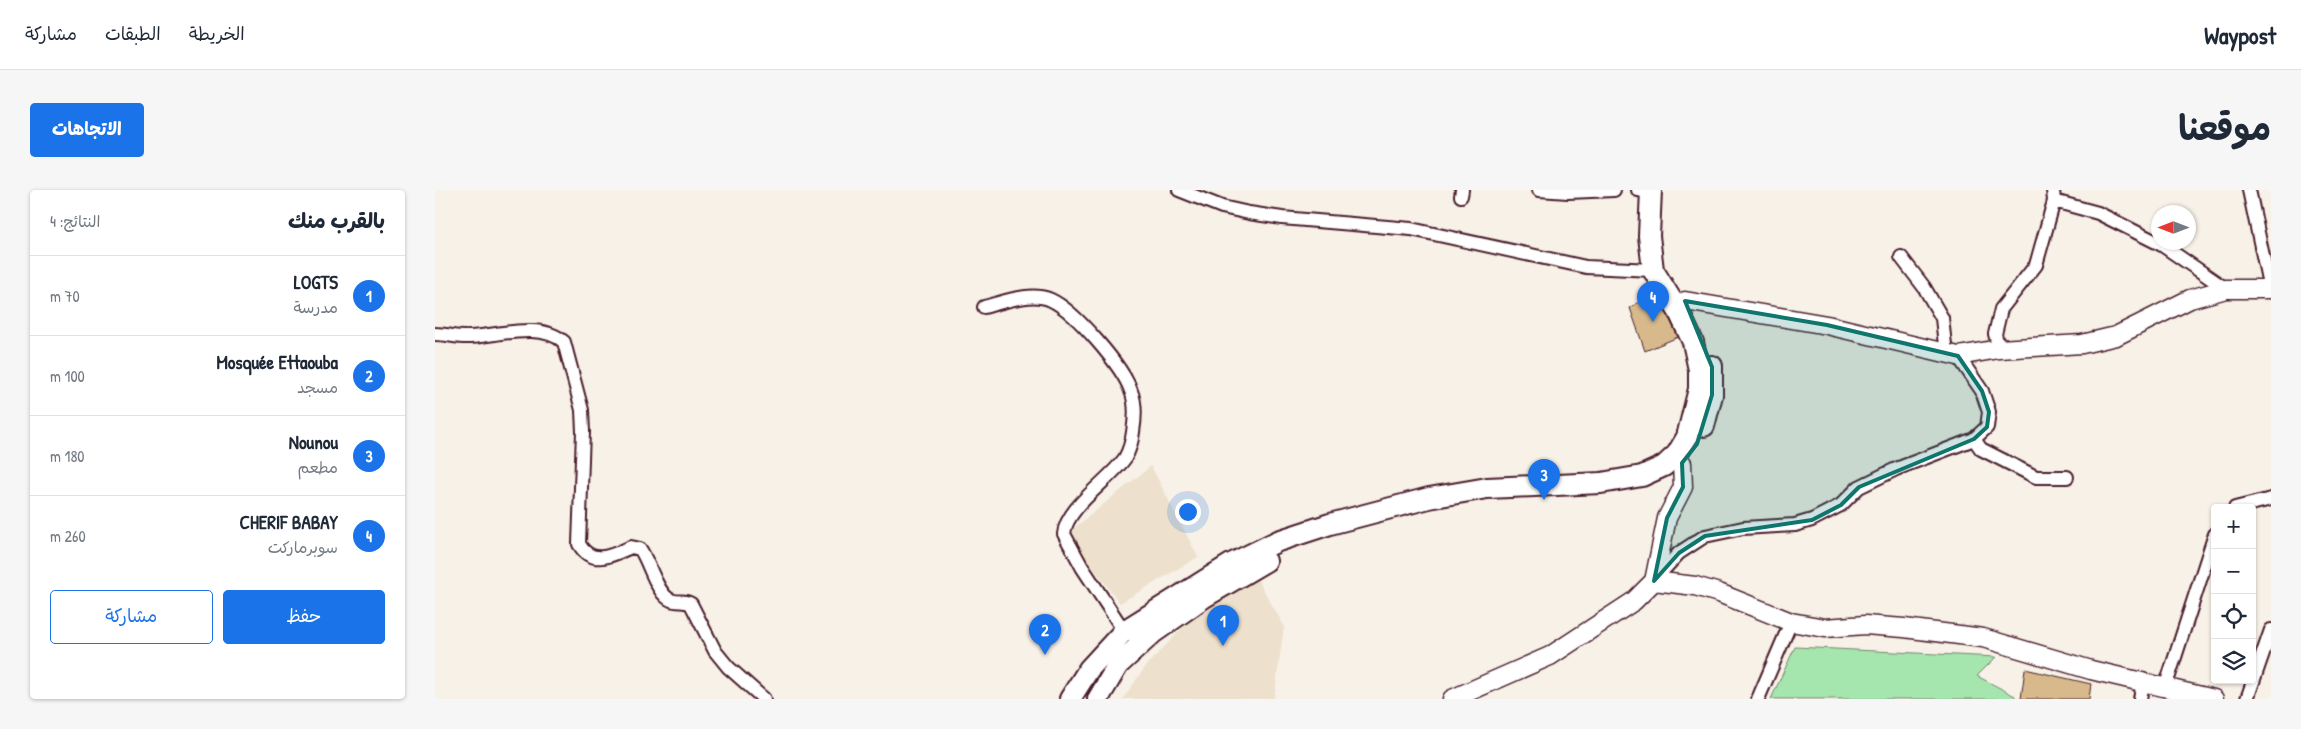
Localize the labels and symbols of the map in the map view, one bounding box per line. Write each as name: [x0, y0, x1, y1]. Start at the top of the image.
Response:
north arrow: [2151, 205, 2196, 250]
pin: 4: [1637, 281, 1669, 322]
pin: 3: [1528, 459, 1560, 500]
your location: [1175, 499, 1201, 525]
pin: 1: [1207, 605, 1239, 646]
pin: 2: [1029, 614, 1061, 655]

